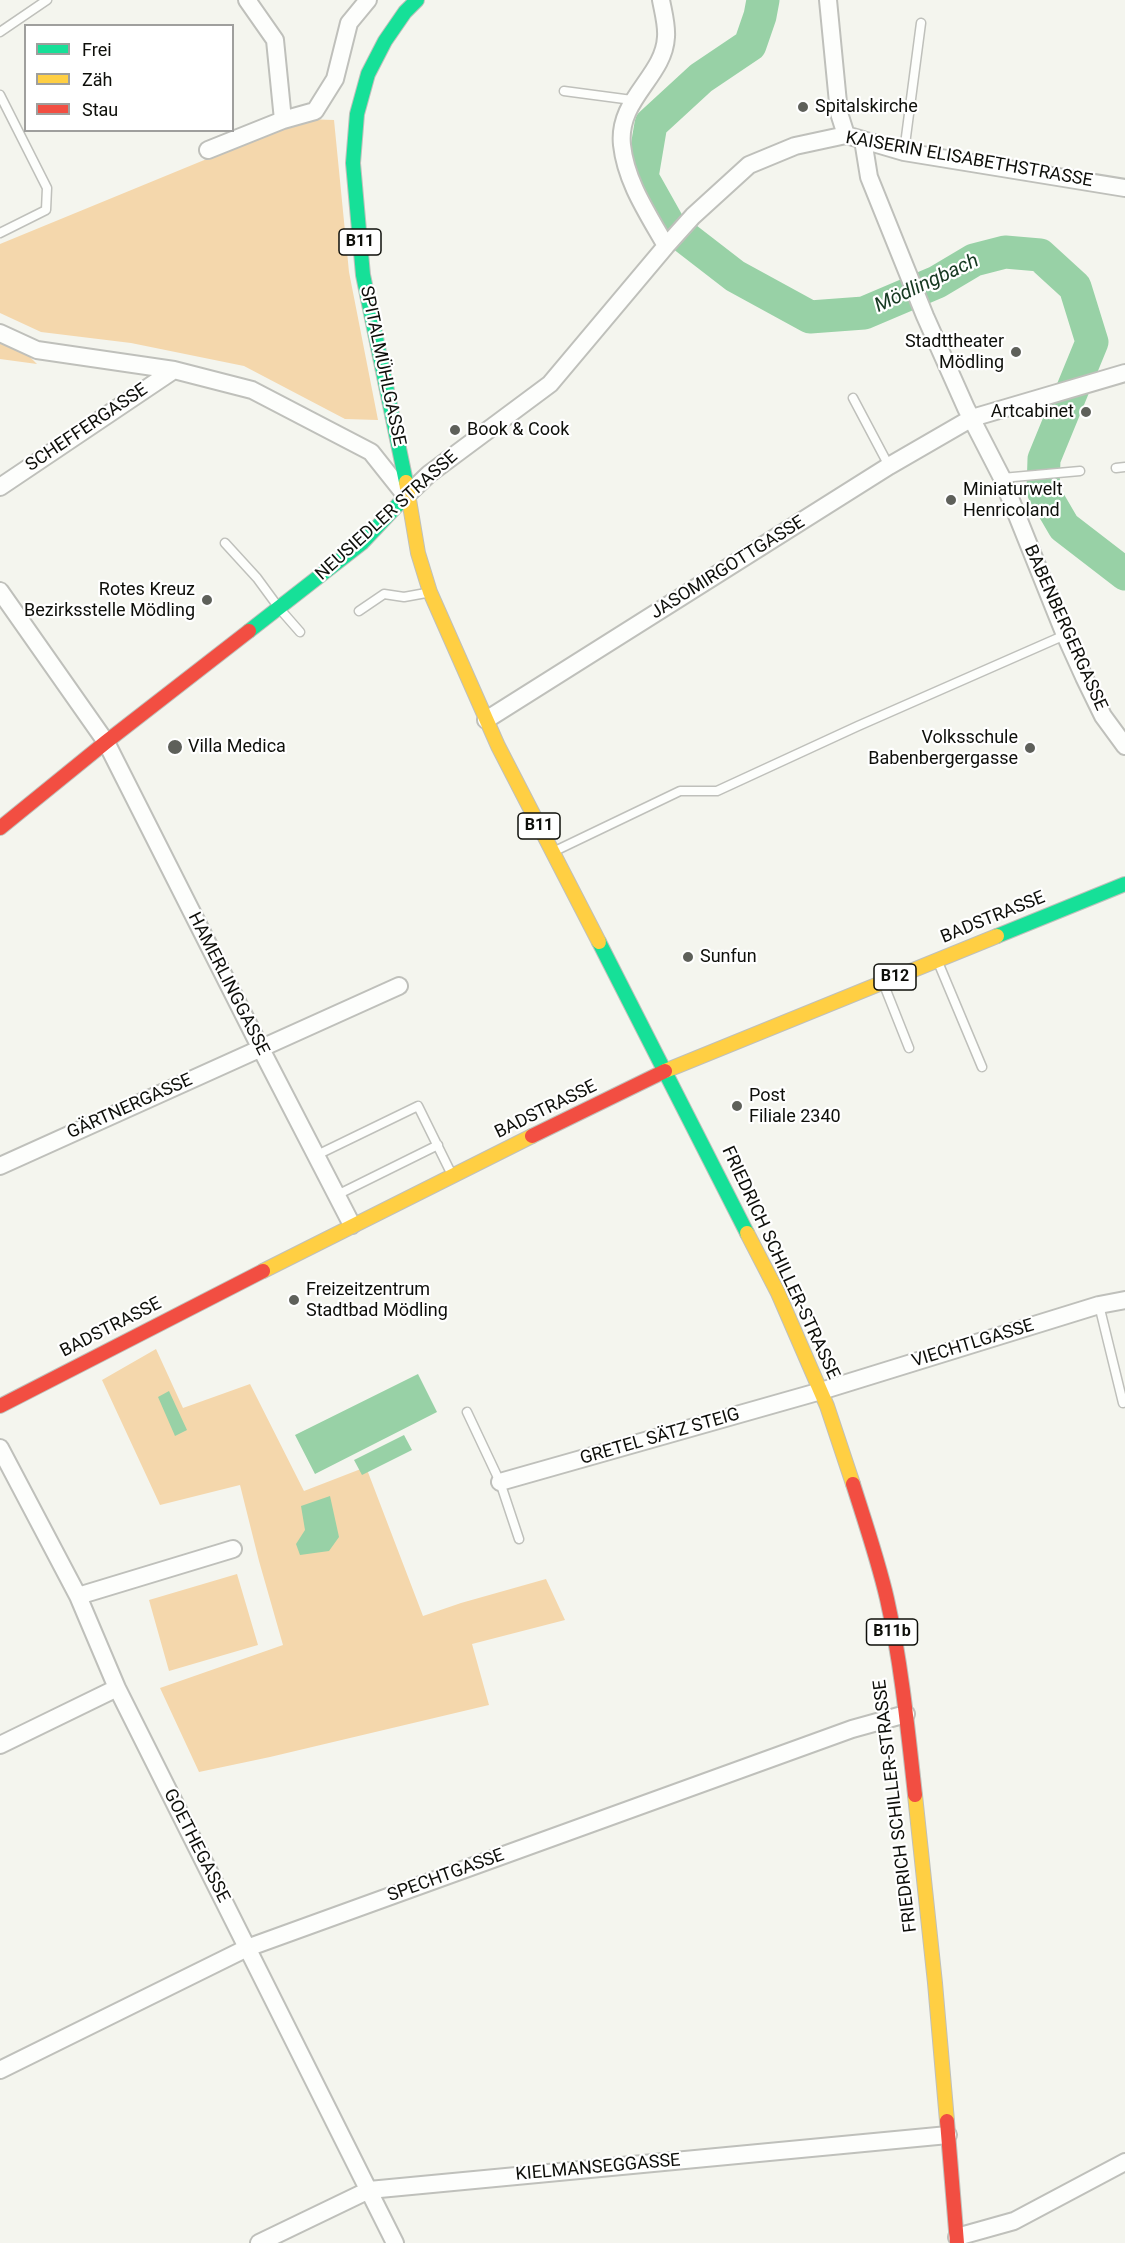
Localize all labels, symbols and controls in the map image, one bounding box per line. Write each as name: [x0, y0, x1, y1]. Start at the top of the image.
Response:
legend: [24, 24, 234, 132]
text: Frei: [82, 39, 112, 60]
text: Zäh: [82, 69, 113, 90]
place label: Spitalskirche: [815, 96, 918, 118]
text: Stau: [82, 99, 118, 120]
marker: Spitalskirche: [796, 100, 810, 114]
street label: KAISERIN ELISABETHSTRASSE: [844, 128, 1094, 192]
road number: B11: [339, 229, 381, 255]
water label: Mödlingbach: [871, 249, 983, 319]
street label: SPITALMÜHLGASSE: [354, 284, 410, 448]
place label: Stadttheater Mödling: [905, 331, 1004, 374]
marker: Stadttheater Mödling: [1009, 345, 1023, 359]
street label: SCHEFFERGASSE: [22, 379, 152, 477]
place label: Artcabinet: [991, 401, 1074, 423]
marker: Artcabinet: [1079, 405, 1093, 419]
place label: Book & Cook: [467, 419, 569, 441]
marker: Book & Cook: [448, 423, 462, 437]
street label: NEUSIEDLER STRASSE: [312, 447, 462, 585]
place label: Miniaturwelt Henricoland: [963, 479, 1063, 522]
marker: Miniaturwelt Henricoland: [944, 493, 958, 507]
street label: JASOMIRGOTTGASSE: [647, 512, 809, 624]
street label: BABENBERGERGASSE: [1019, 542, 1111, 714]
place label: Rotes Kreuz Bezirksstelle Mödling: [24, 579, 195, 622]
marker: Rotes Kreuz Bezirksstelle Mödling: [200, 593, 214, 607]
place label: Volksschule Babenbergergasse: [868, 727, 1018, 770]
place label: Villa Medica: [188, 736, 286, 758]
marker: Villa Medica: [166, 738, 184, 756]
marker: Volksschule Babenbergergasse: [1023, 741, 1037, 755]
road number: B11: [518, 813, 560, 839]
street label: BADSTRASSE: [938, 887, 1048, 949]
street label: HAMERLINGGASSE: [183, 909, 273, 1059]
place label: Sunfun: [700, 946, 757, 968]
marker: Sunfun: [681, 950, 695, 964]
road number: B12: [874, 964, 916, 990]
street label: GÄRTNERGASSE: [64, 1070, 196, 1144]
street label: BADSTRASSE: [492, 1076, 600, 1144]
place label: Post Filiale 2340: [749, 1085, 841, 1128]
marker: Post Filiale 2340: [730, 1099, 744, 1113]
street label: FRIEDRICH SCHILLER-STRASSE: [716, 1143, 844, 1383]
place label: Freizeitzentrum Stadtbad Mödling: [306, 1279, 448, 1322]
street label: BADSTRASSE: [57, 1293, 165, 1363]
marker: Freizeitzentrum Stadtbad Mödling: [287, 1293, 301, 1307]
street label: VIECHTLGASSE: [909, 1315, 1037, 1373]
street label: GRETEL SÄTZ STEIG: [578, 1404, 742, 1470]
road number: B11b: [866, 1619, 918, 1645]
street label: FRIEDRICH SCHILLER-STRASSE: [870, 1678, 922, 1934]
street label: GOETHEGASSE: [158, 1786, 234, 1906]
street label: SPECHTGASSE: [385, 1845, 507, 1907]
street label: KIELMANSEGGASSE: [515, 2150, 681, 2186]

